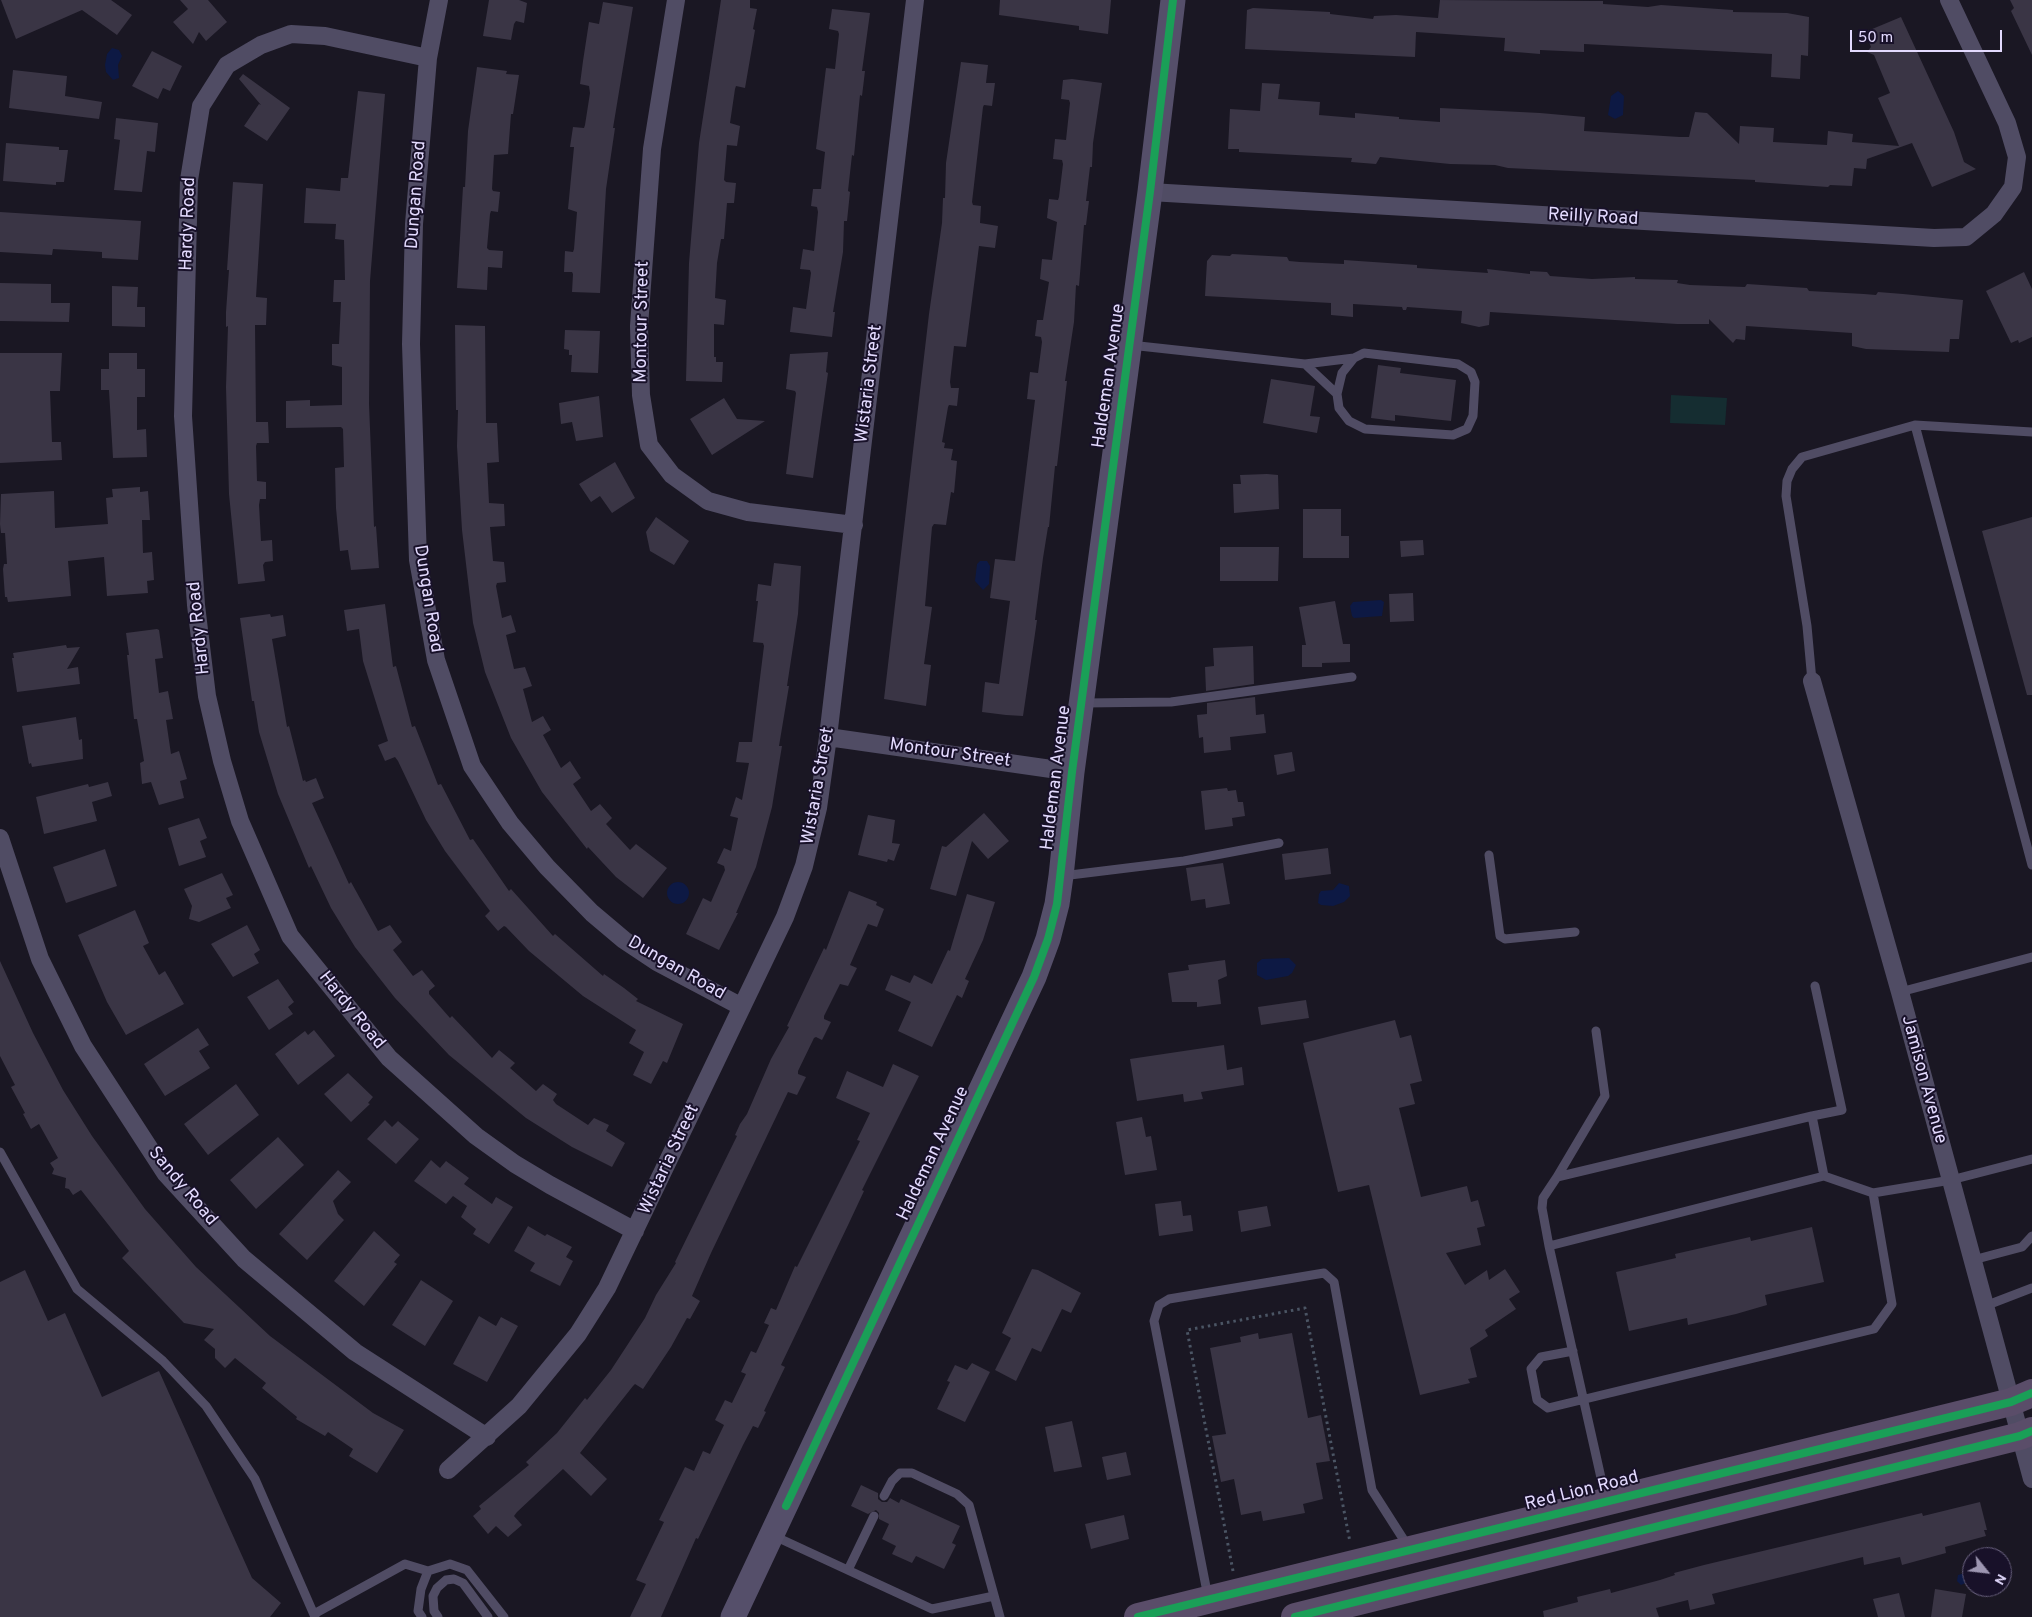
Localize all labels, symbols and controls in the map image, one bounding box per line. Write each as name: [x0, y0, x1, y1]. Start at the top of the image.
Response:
scale bar: [1852, 20, 2004, 52]
text: 50 m: [1858, 29, 1893, 48]
street label: Dungan Road: [402, 140, 432, 250]
street label: Hardy Road: [177, 177, 201, 271]
street label: Reilly Road: [1547, 205, 1639, 231]
street label: Montour Street: [631, 261, 655, 383]
street label: Haldeman Avenue: [1089, 302, 1131, 450]
street label: Wistaria Street: [852, 324, 888, 444]
street label: Dungan Road: [408, 544, 446, 654]
street label: Hardy Road: [184, 580, 216, 676]
street label: Haldeman Avenue: [1037, 704, 1077, 852]
street label: Wistaria Street: [798, 726, 840, 846]
street label: Montour Street: [888, 735, 1012, 773]
street label: Dungan Road: [623, 932, 729, 1006]
street label: Hardy Road: [313, 968, 389, 1054]
street label: Jamison Avenue: [1895, 1013, 1951, 1147]
street label: Haldeman Avenue: [893, 1083, 975, 1225]
street label: Wistaria Street: [635, 1102, 705, 1218]
street label: Sandy Road: [143, 1143, 221, 1231]
street label: Red Lion Road: [1523, 1467, 1641, 1517]
north arrow: [1962, 1547, 2012, 1597]
text: N: [1990, 1571, 2010, 1588]

